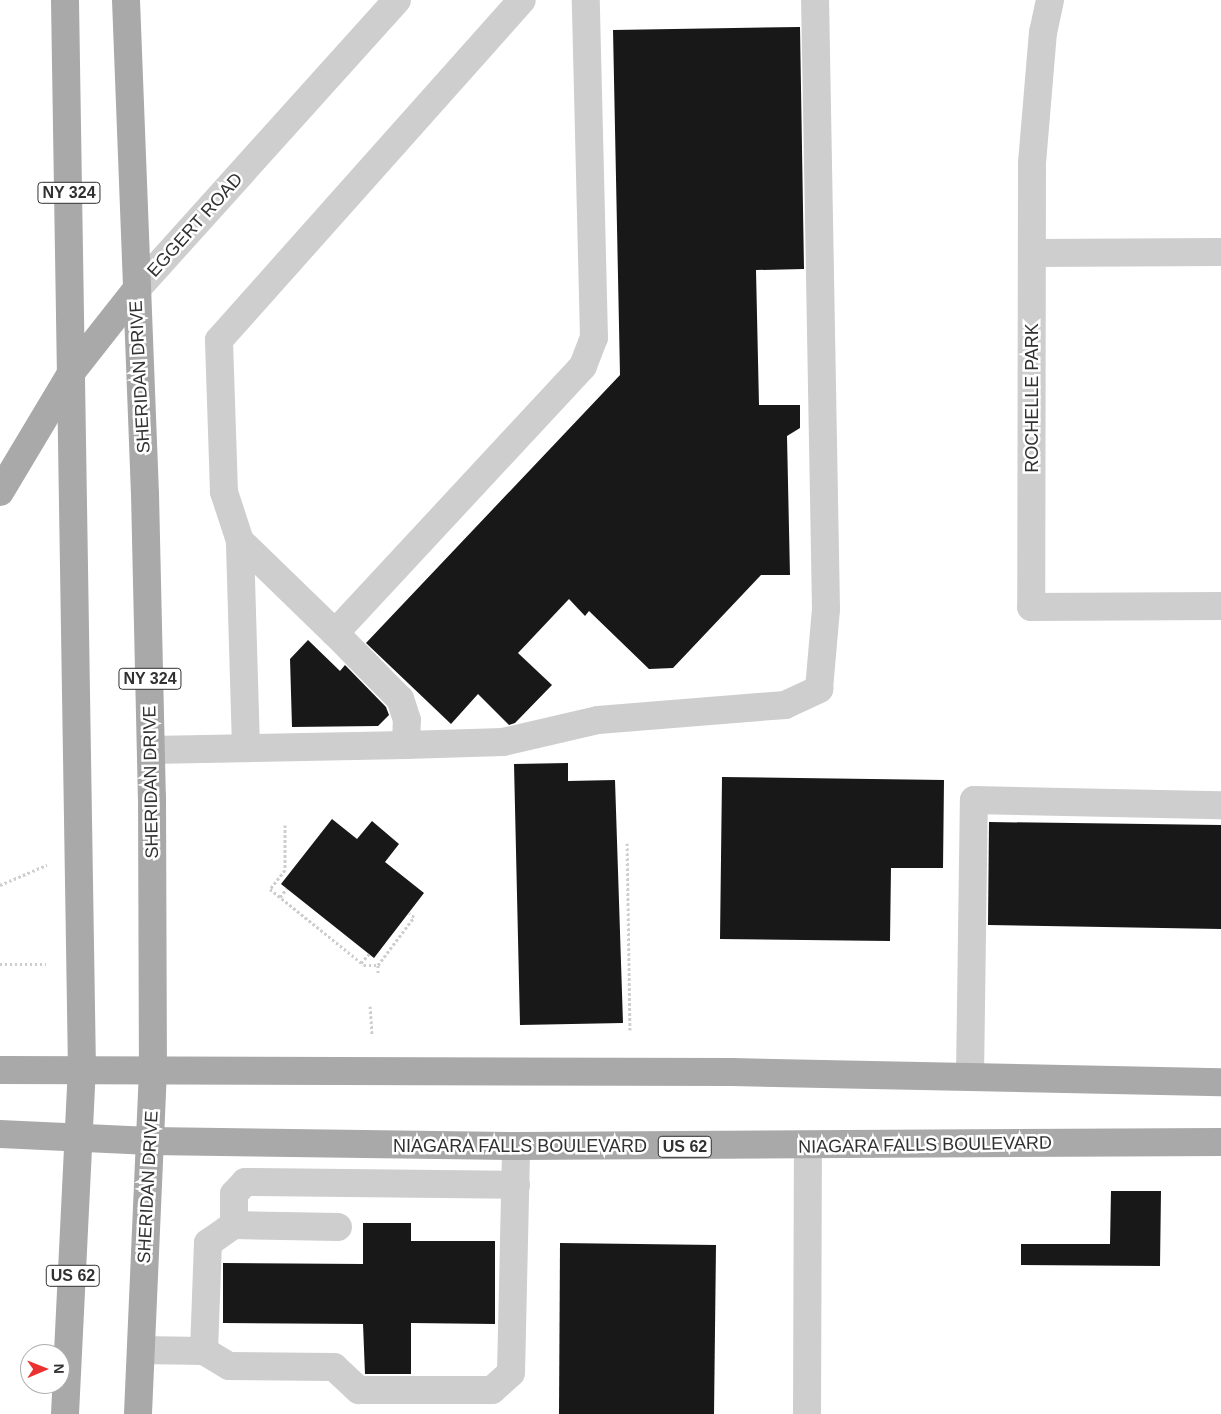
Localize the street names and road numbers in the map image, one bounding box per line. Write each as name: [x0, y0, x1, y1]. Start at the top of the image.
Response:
street label: EGGERT ROAD: [143, 168, 247, 282]
road number: NY 324: [36, 180, 102, 207]
street label: SHERIDAN DRIVE: [125, 300, 155, 454]
street label: ROCHELLE PARK: [1021, 323, 1043, 473]
road number: NY 324: [118, 666, 182, 692]
street label: SHERIDAN DRIVE: [139, 705, 163, 859]
street label: SHERIDAN DRIVE: [133, 1110, 163, 1264]
street label: NIAGARA FALLS BOULEVARD: [797, 1132, 1053, 1158]
road number: US 62: [658, 1134, 712, 1160]
street label: NIAGARA FALLS BOULEVARD: [393, 1135, 647, 1157]
road number: US 62: [46, 1262, 100, 1290]

